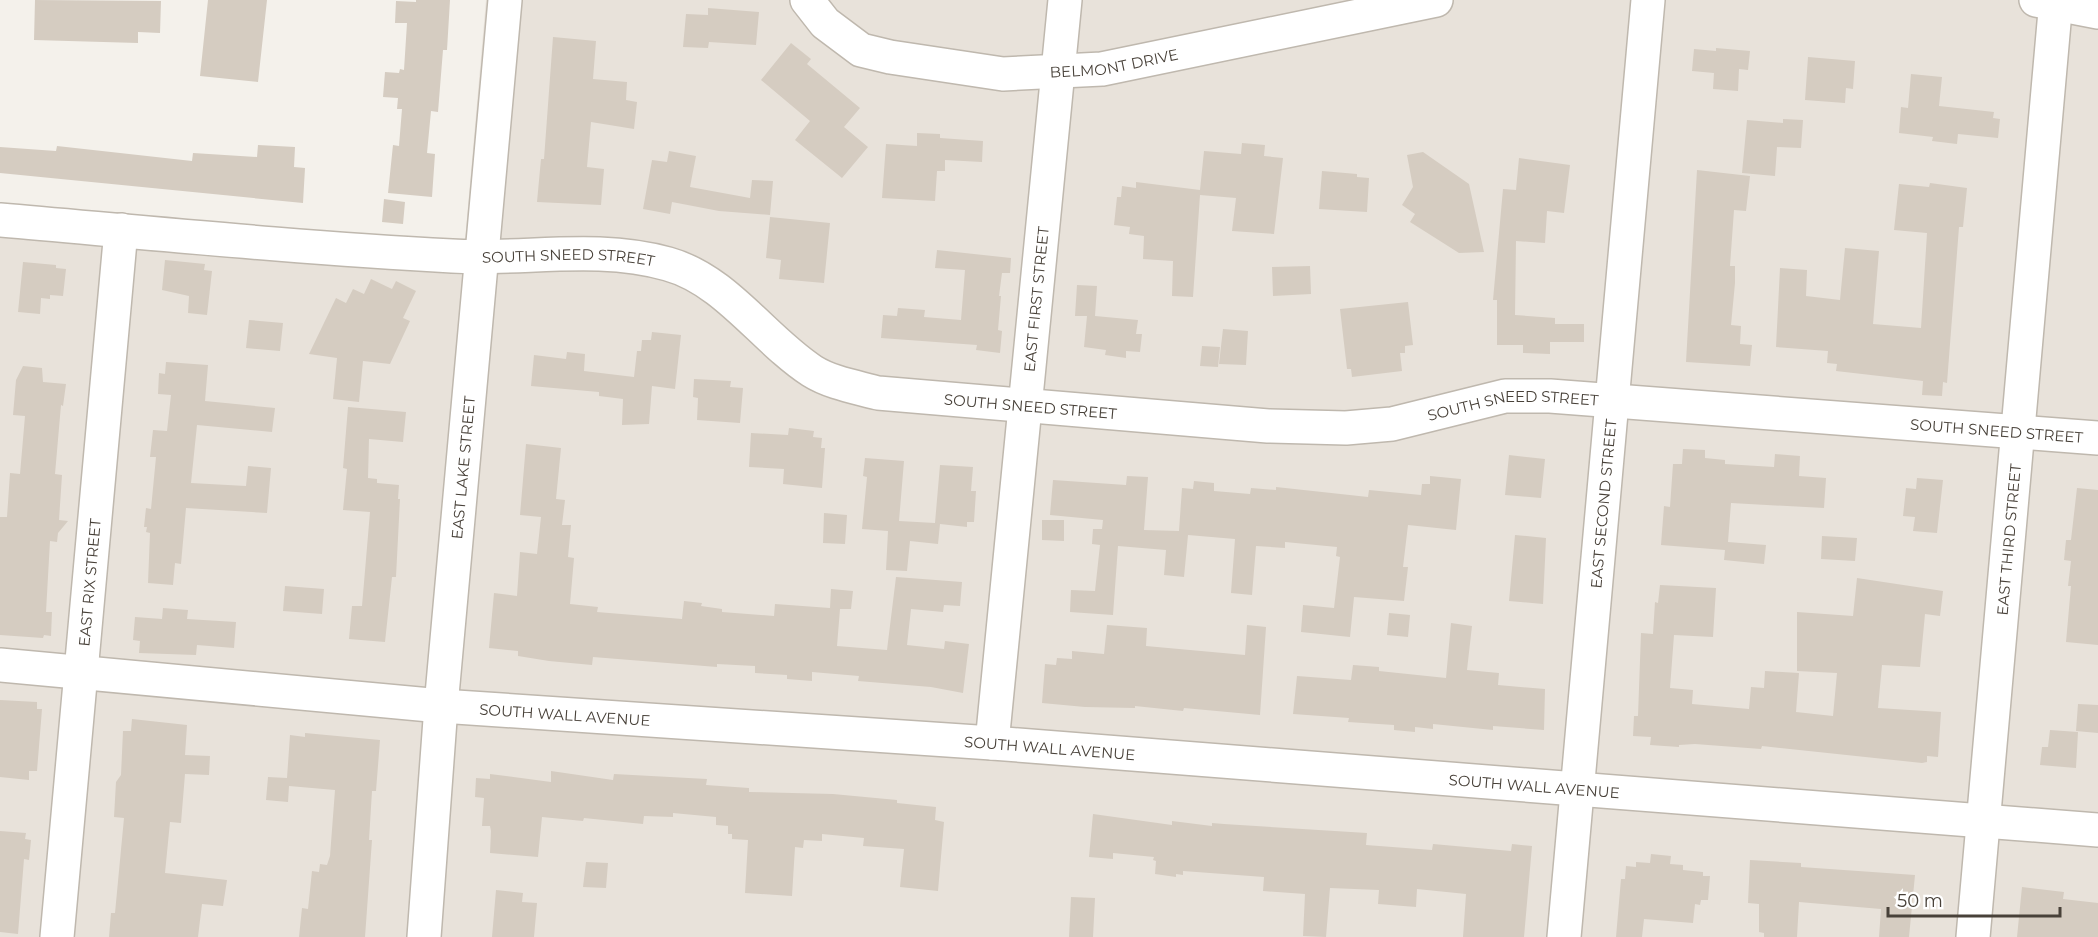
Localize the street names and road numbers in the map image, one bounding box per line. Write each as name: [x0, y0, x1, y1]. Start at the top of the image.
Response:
street label: BELMONT DRIVE: [1049, 44, 1180, 81]
street label: EAST FIRST STREET: [1019, 225, 1052, 373]
street label: SOUTH SNEED STREET: [482, 244, 657, 270]
street label: SOUTH SNEED STREET: [1425, 387, 1600, 424]
street label: SOUTH SNEED STREET: [943, 389, 1118, 423]
street label: EAST LAKE STREET: [447, 395, 479, 540]
street label: SOUTH SNEED STREET: [1909, 414, 2084, 446]
street label: EAST SECOND STREET: [1586, 418, 1620, 589]
street label: EAST THIRD STREET: [1992, 463, 2024, 616]
street label: EAST RIX STREET: [74, 517, 104, 647]
street label: SOUTH WALL AVENUE: [479, 699, 651, 730]
street label: SOUTH WALL AVENUE: [964, 732, 1136, 764]
street label: SOUTH WALL AVENUE: [1448, 769, 1620, 802]

